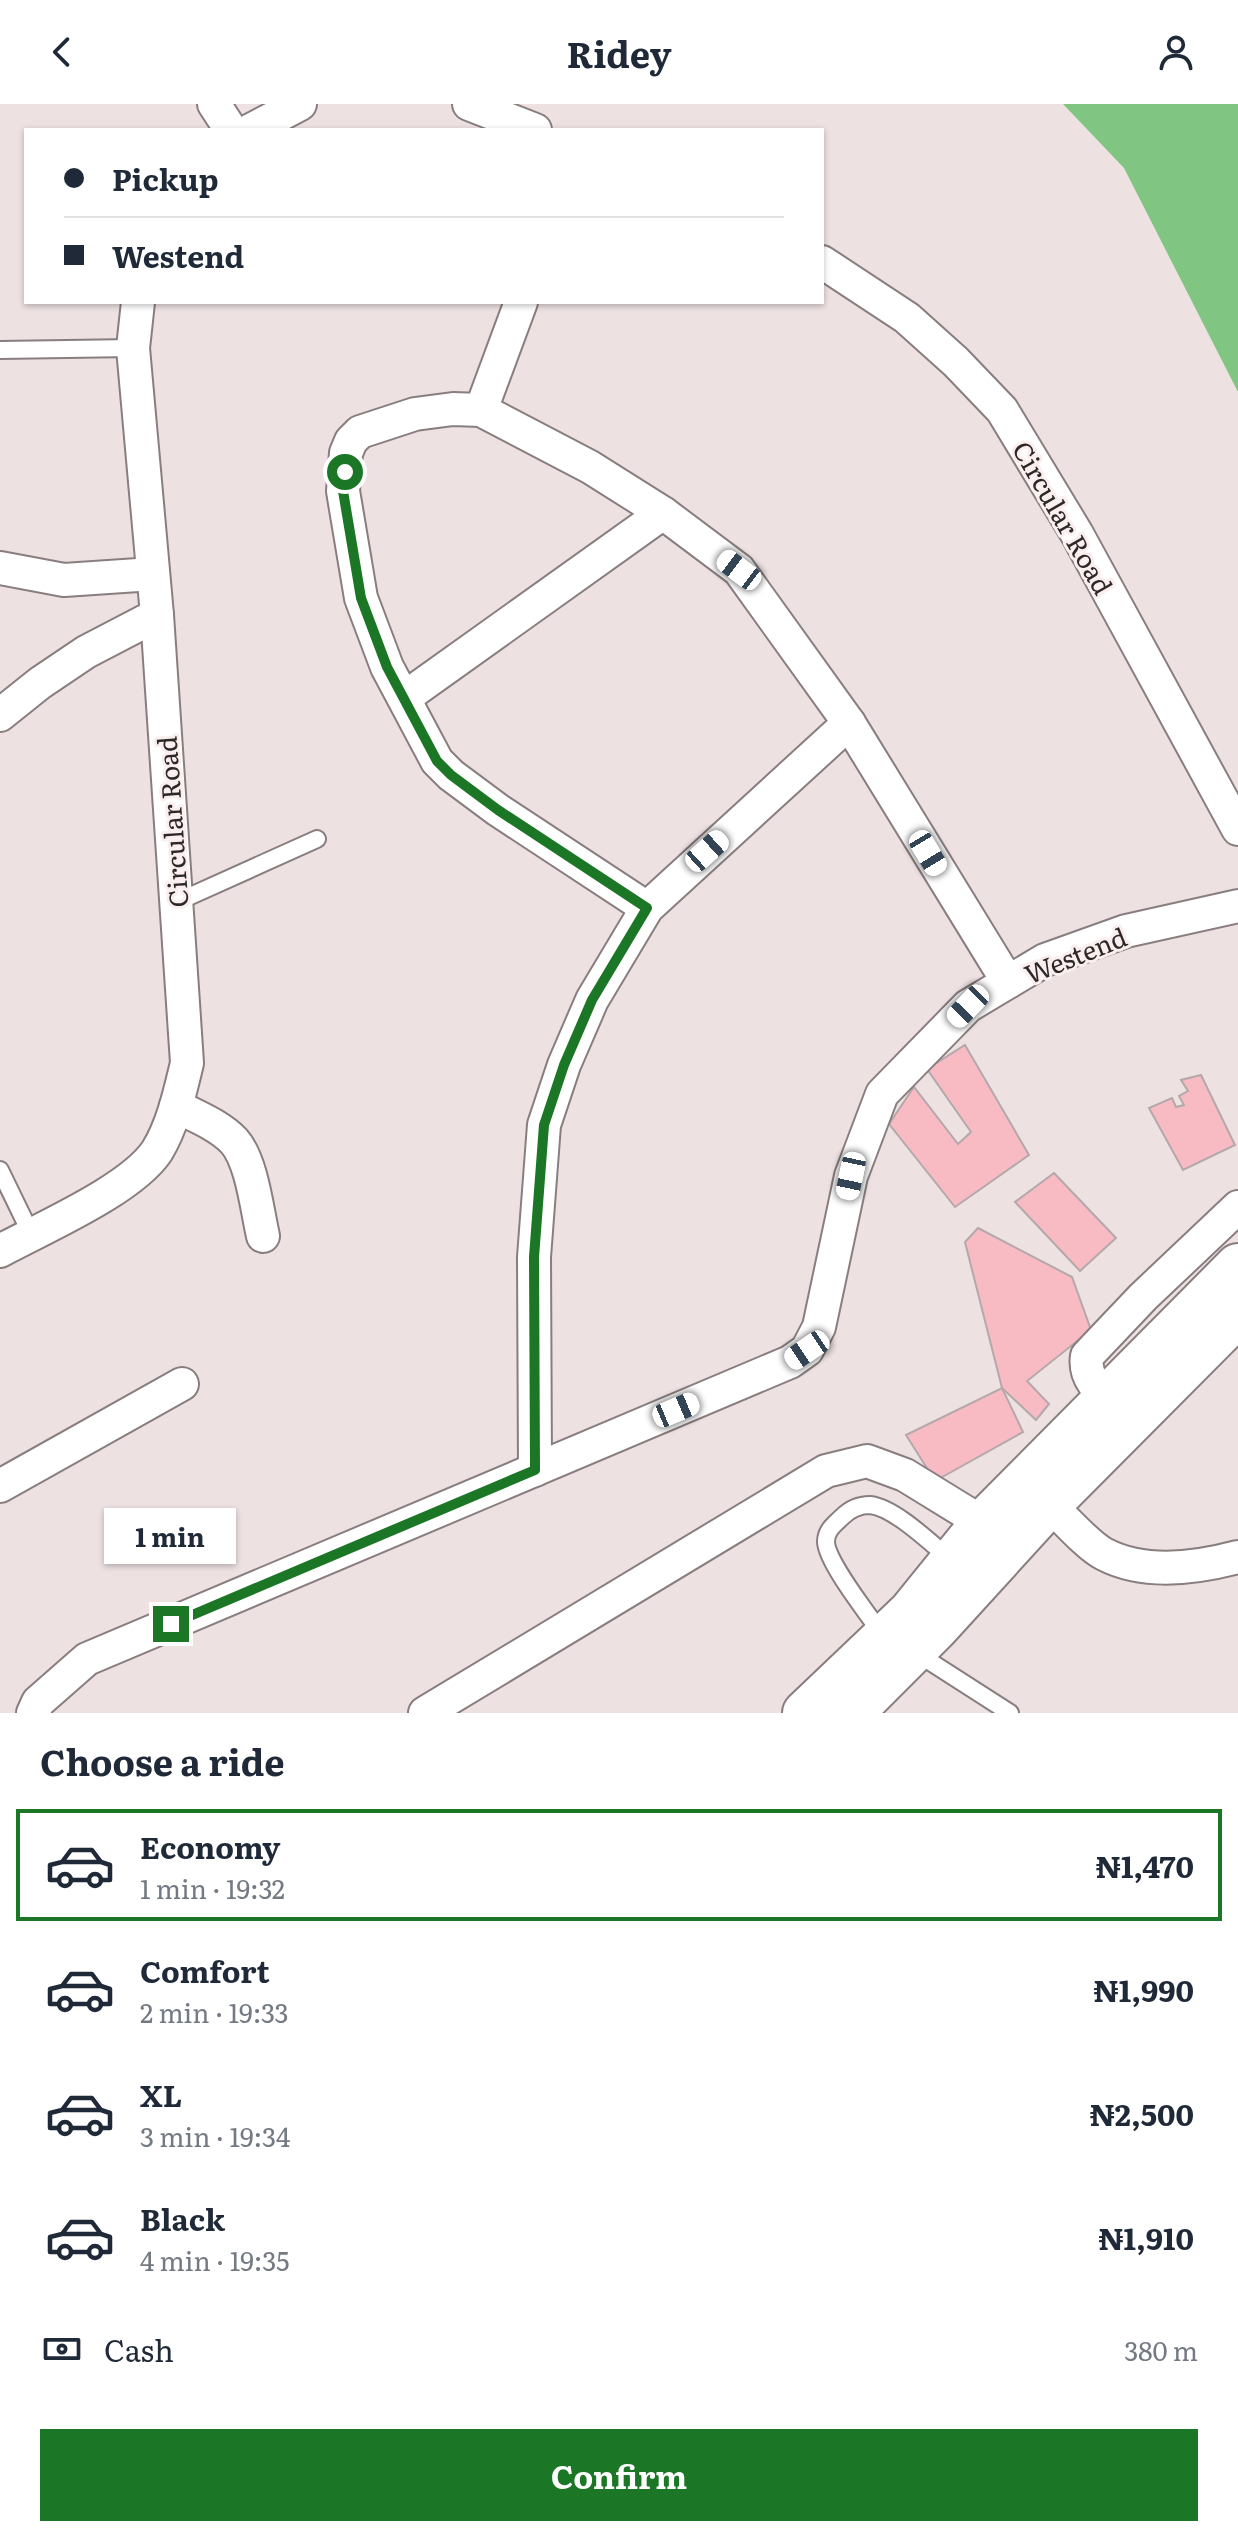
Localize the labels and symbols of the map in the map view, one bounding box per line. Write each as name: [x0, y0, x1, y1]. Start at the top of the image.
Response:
street label: Circular Road: [1004, 433, 1124, 601]
route start: [327, 454, 363, 490]
car: [713, 546, 765, 594]
street label: Circular Road: [146, 735, 196, 909]
car: [681, 826, 733, 876]
car: [905, 826, 951, 880]
street label: Westend: [1018, 916, 1132, 992]
car: [943, 980, 993, 1032]
car: [834, 1150, 868, 1202]
car: [780, 1327, 834, 1373]
car: [649, 1390, 703, 1430]
callout: 1 min: [105, 1508, 237, 1564]
route end: [153, 1606, 189, 1642]

